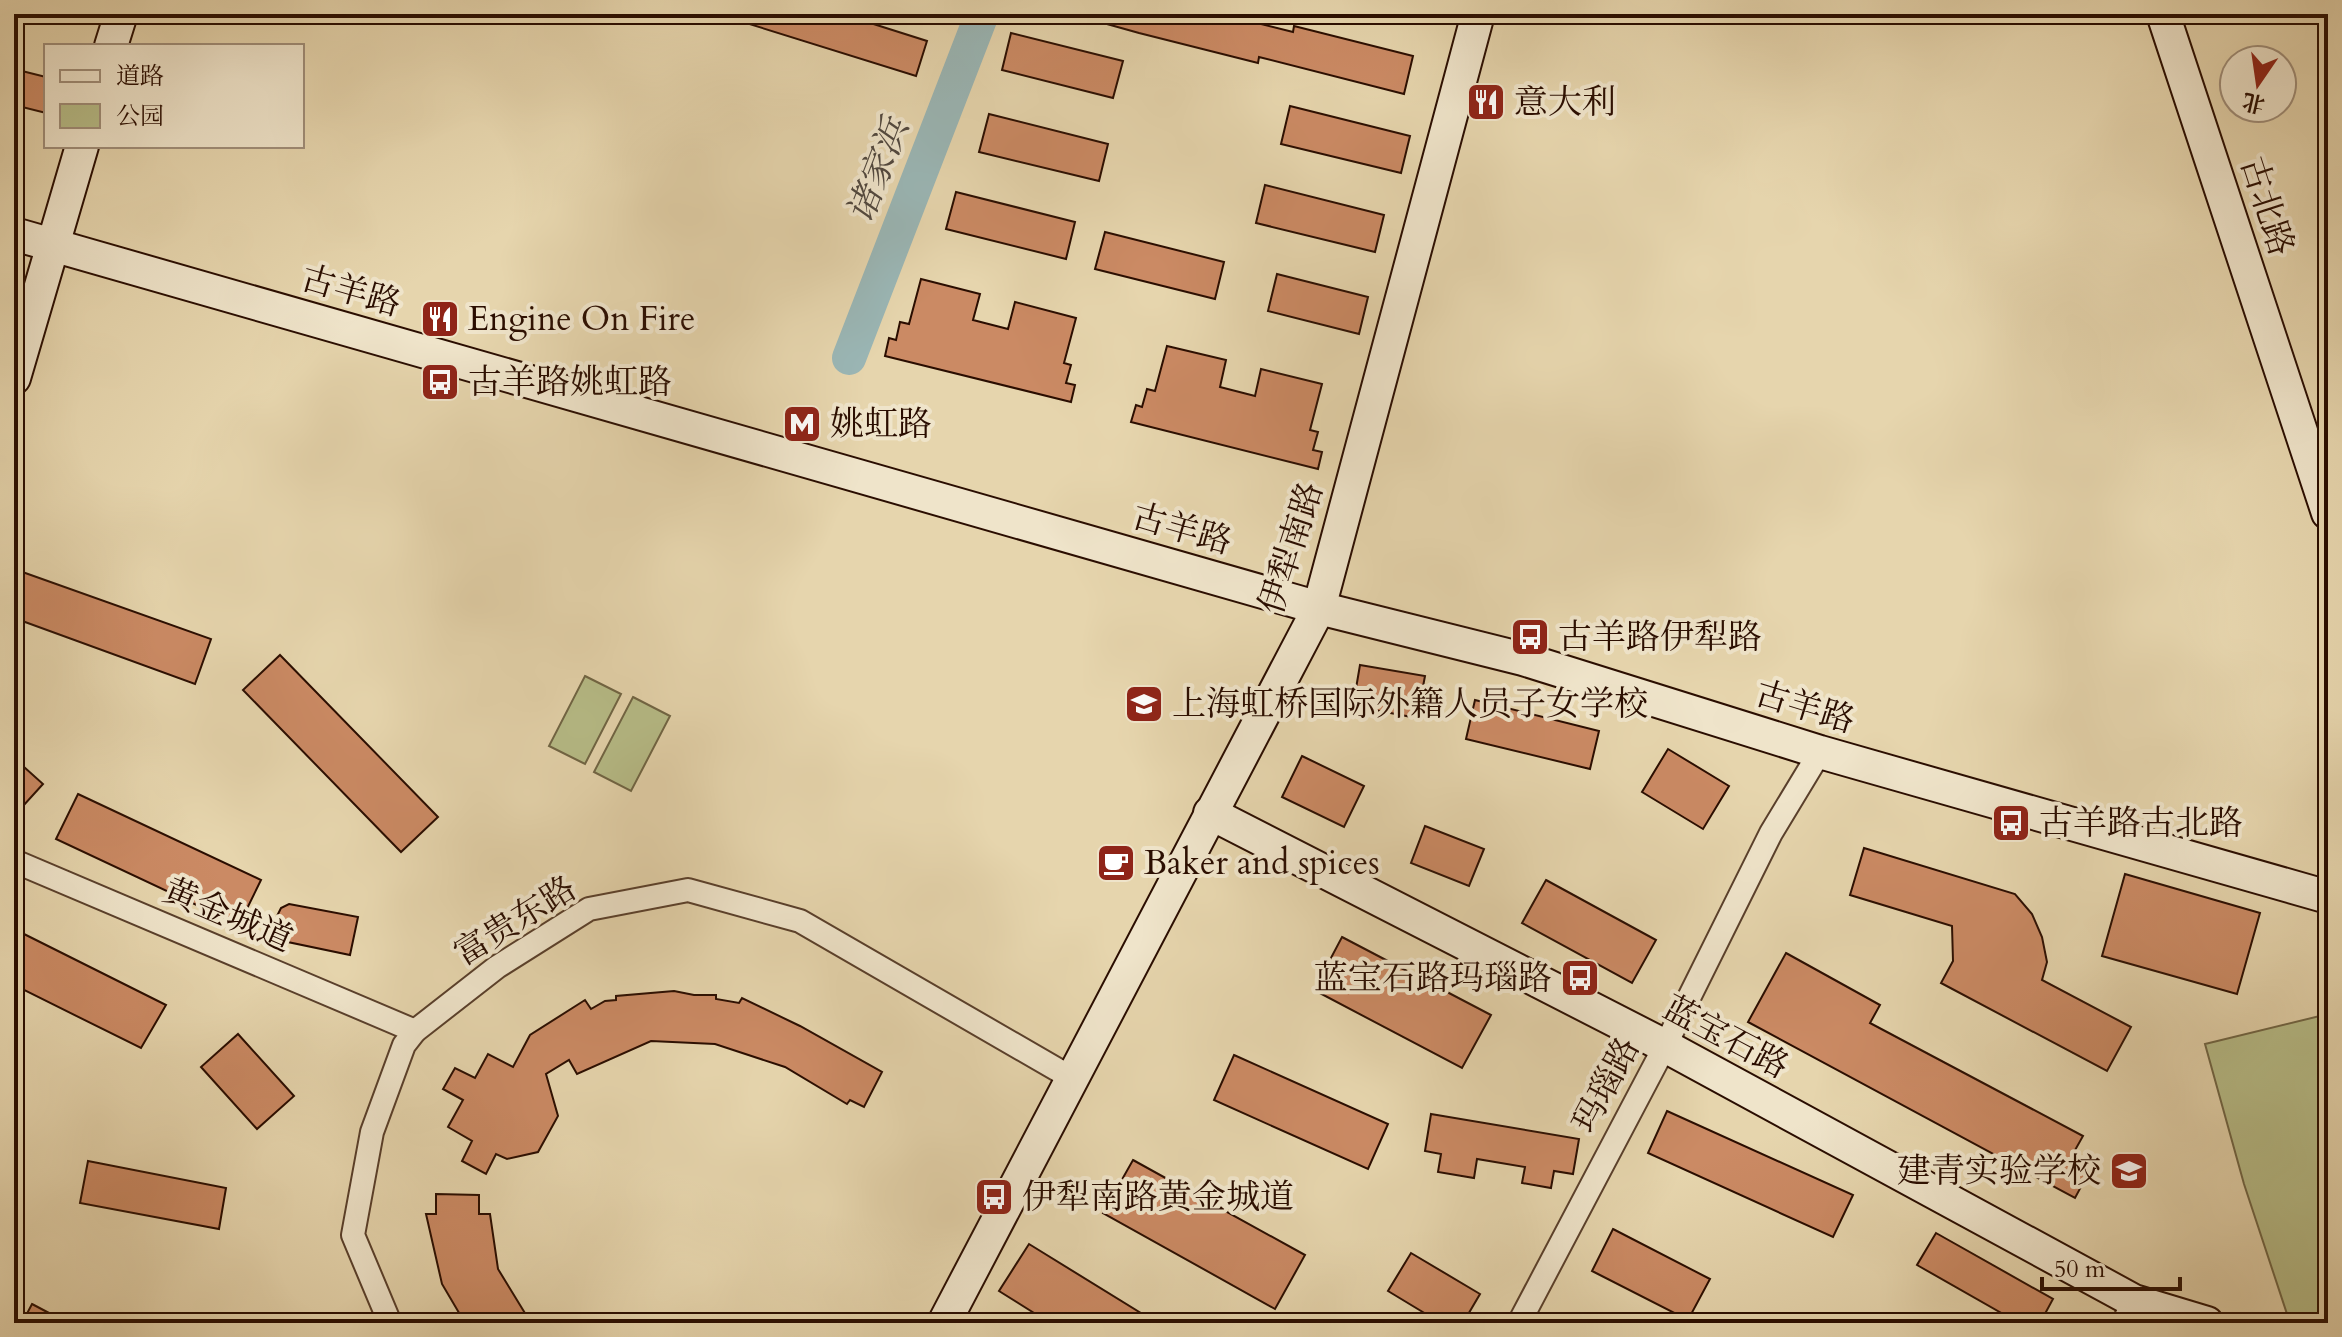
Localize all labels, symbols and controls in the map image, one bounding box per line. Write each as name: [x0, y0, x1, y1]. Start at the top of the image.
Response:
legend: [44, 44, 304, 148]
north arrow: [2218, 44, 2298, 124]
text: 道路: [116, 60, 164, 93]
place label: 意大利: [1514, 79, 1616, 125]
restaurant icon: 意大利: [1465, 81, 1507, 123]
text: 北: [2240, 85, 2268, 120]
text: 公园: [116, 100, 164, 133]
water label: 诸家浜: [836, 109, 921, 230]
street label: 古北路: [2229, 150, 2305, 262]
street label: 古羊路: [296, 255, 406, 327]
place label: Engine On Fire: [468, 296, 695, 342]
restaurant icon: Engine On Fire: [419, 298, 461, 340]
place label: 古羊路姚虹路: [468, 359, 672, 405]
bus stop icon: 古羊路姚虹路: [419, 361, 461, 403]
place label: 姚虹路: [830, 401, 932, 447]
metro station icon: 姚虹路: [781, 403, 823, 445]
street label: 伊犁南路: [1248, 476, 1334, 620]
street label: 古羊路: [1127, 493, 1237, 565]
place label: 古羊路伊犁路: [1558, 614, 1762, 660]
bus stop icon: 古羊路伊犁路: [1509, 616, 1551, 658]
street label: 古羊路: [1750, 670, 1860, 744]
place label: 上海虹桥国际外籍人员子女学校: [1172, 681, 1648, 727]
school or university icon: 上海虹桥国际外籍人员子女学校: [1123, 683, 1165, 725]
place label: 古羊路古北路: [2039, 800, 2243, 846]
bus stop icon: 古羊路古北路: [1990, 802, 2032, 844]
place label: Baker and spices: [1144, 840, 1380, 886]
cafe icon: Baker and spices: [1095, 842, 1137, 884]
street label: 富贵东路: [445, 865, 585, 977]
street label: 黄金城道: [156, 867, 300, 963]
place label: 蓝宝石路玛瑙路: [1314, 955, 1552, 1001]
bus stop icon: 蓝宝石路玛瑙路: [1559, 957, 1601, 999]
street label: 蓝宝石路: [1655, 985, 1797, 1089]
street label: 玛瑙路: [1562, 1029, 1650, 1141]
place label: 建青实验学校: [1897, 1148, 2101, 1194]
school or university icon: 建青实验学校: [2108, 1150, 2150, 1192]
place label: 伊犁南路黄金城道: [1022, 1174, 1294, 1220]
bus stop icon: 伊犁南路黄金城道: [973, 1176, 1015, 1218]
scale bar: [2042, 1241, 2180, 1291]
text: 50 m: [2054, 1253, 2106, 1286]

